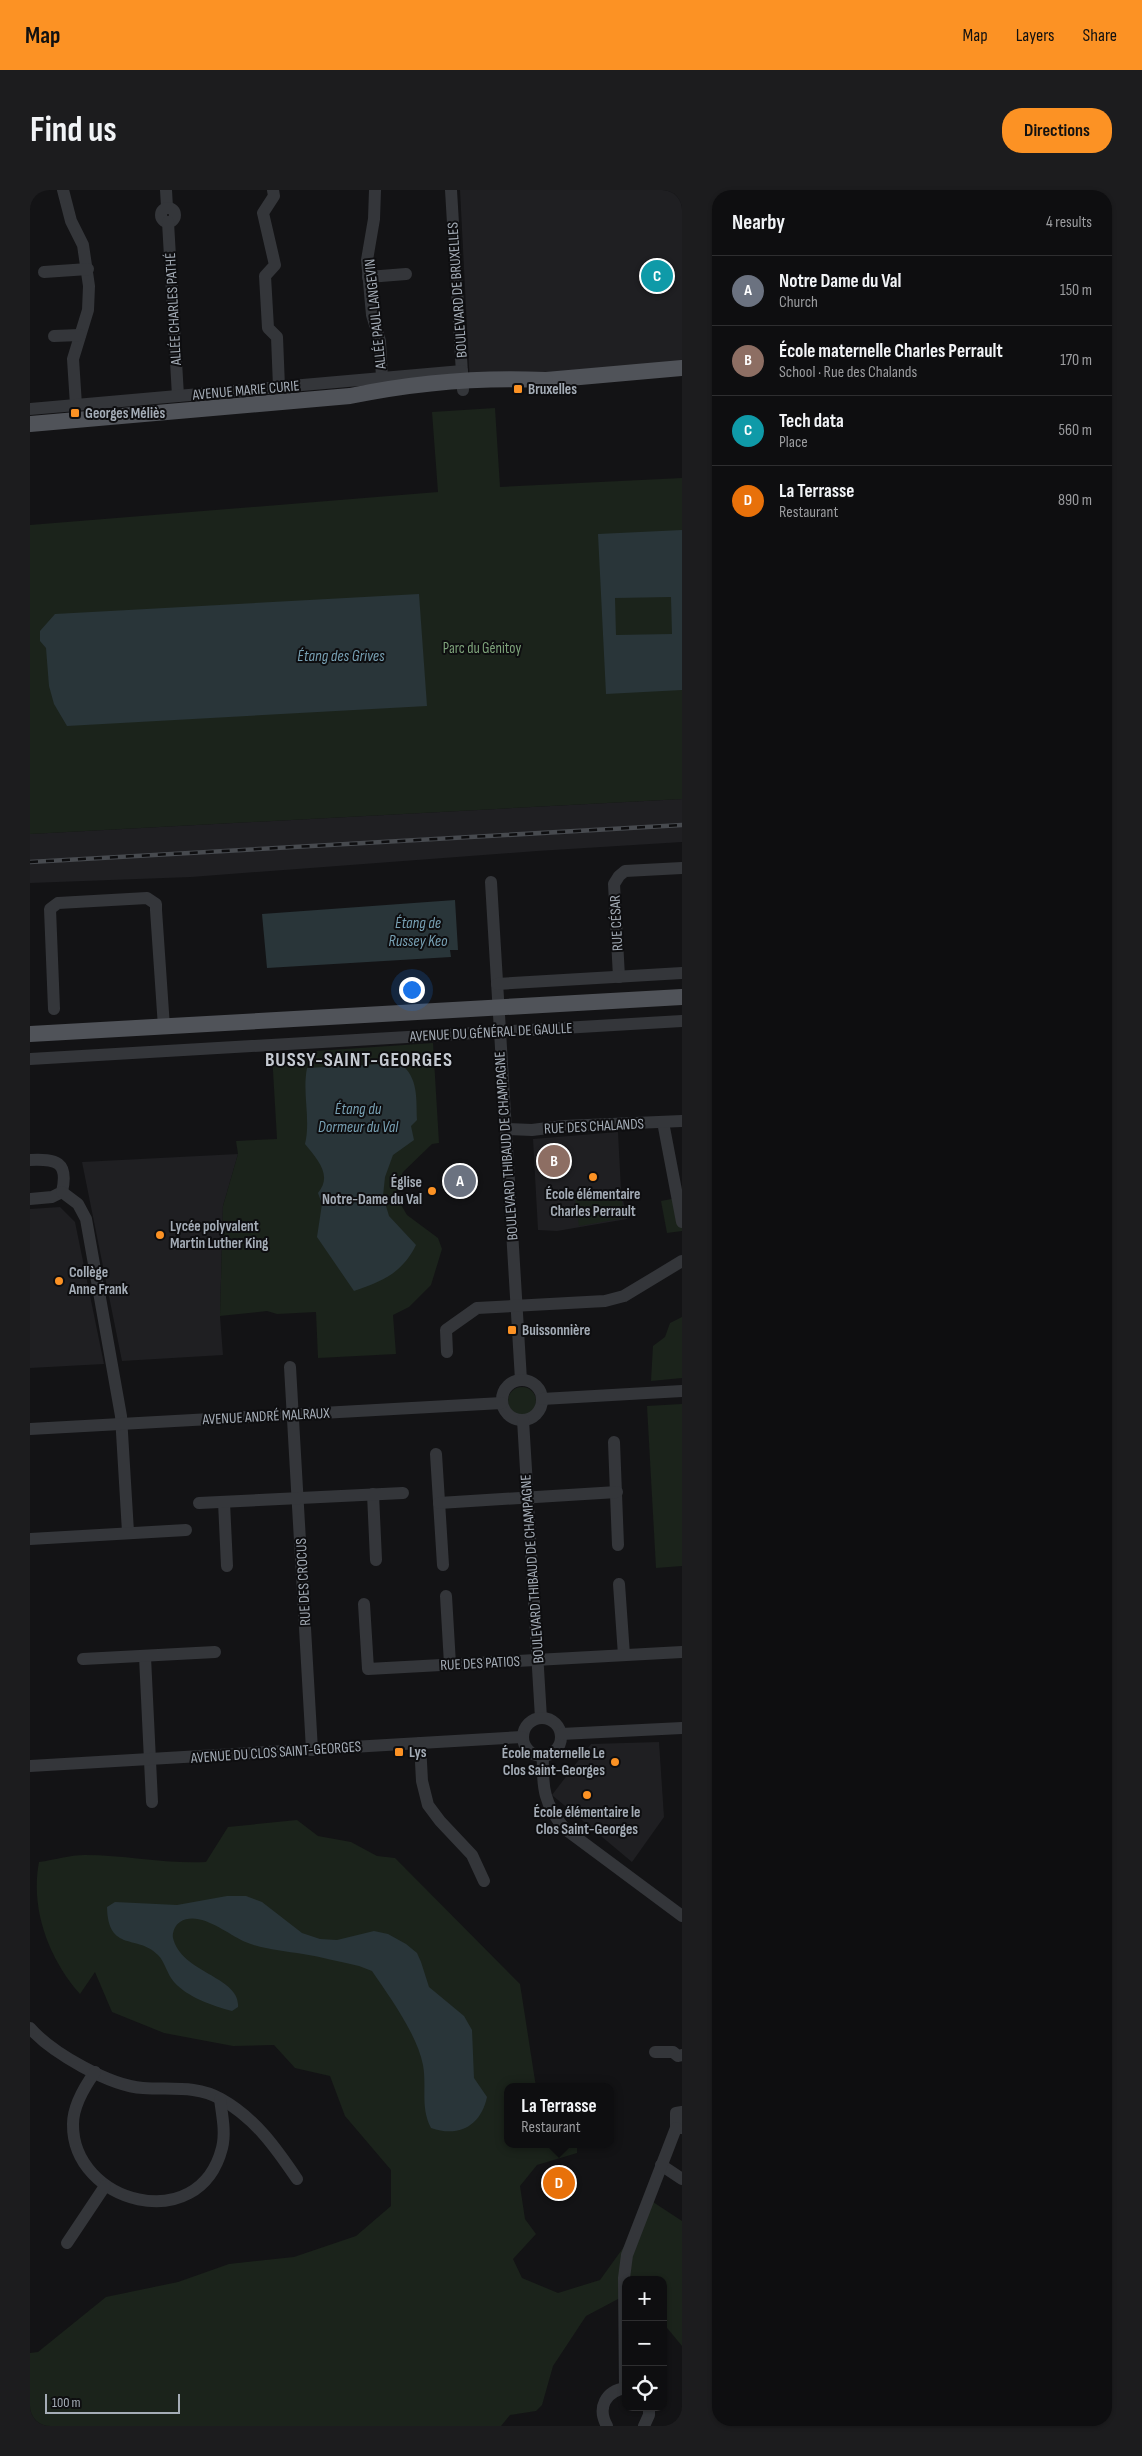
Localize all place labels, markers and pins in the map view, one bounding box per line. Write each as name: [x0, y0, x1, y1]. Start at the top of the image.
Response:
pin: C: [641, 257, 673, 295]
place label: Bruxelles: [528, 380, 577, 399]
marker: Bruxelles: [512, 383, 524, 395]
place label: Georges Méliès: [85, 404, 165, 423]
marker: Georges Méliès: [69, 407, 81, 419]
pin: B: [538, 1142, 570, 1180]
pin: A: [444, 1162, 476, 1200]
marker: École élémentaire Charles Perrault: [587, 1171, 599, 1183]
place label: Église Notre-Dame du Val: [322, 1173, 422, 1209]
marker: Église Notre-Dame du Val: [426, 1185, 438, 1197]
place label: École élémentaire Charles Perrault: [545, 1185, 641, 1221]
place label: Lycée polyvalent Martin Luther King: [170, 1217, 269, 1253]
marker: Lycée polyvalent Martin Luther King: [154, 1229, 166, 1241]
place label: Collège Anne Frank: [68, 1263, 129, 1299]
marker: Collège Anne Frank: [53, 1275, 65, 1287]
place label: Buissonnière: [522, 1321, 590, 1340]
marker: Buissonnière: [506, 1324, 518, 1336]
place label: Lys: [409, 1743, 427, 1762]
place label: École maternelle Le Clos Saint-Georges: [502, 1744, 605, 1780]
marker: Lys: [393, 1746, 405, 1758]
marker: École maternelle Le Clos Saint-Georges: [609, 1756, 621, 1768]
marker: École élémentaire le Clos Saint-Georges: [581, 1789, 593, 1801]
place label: École élémentaire le Clos Saint-Georges: [534, 1803, 640, 1839]
pin: D: [543, 2164, 575, 2202]

